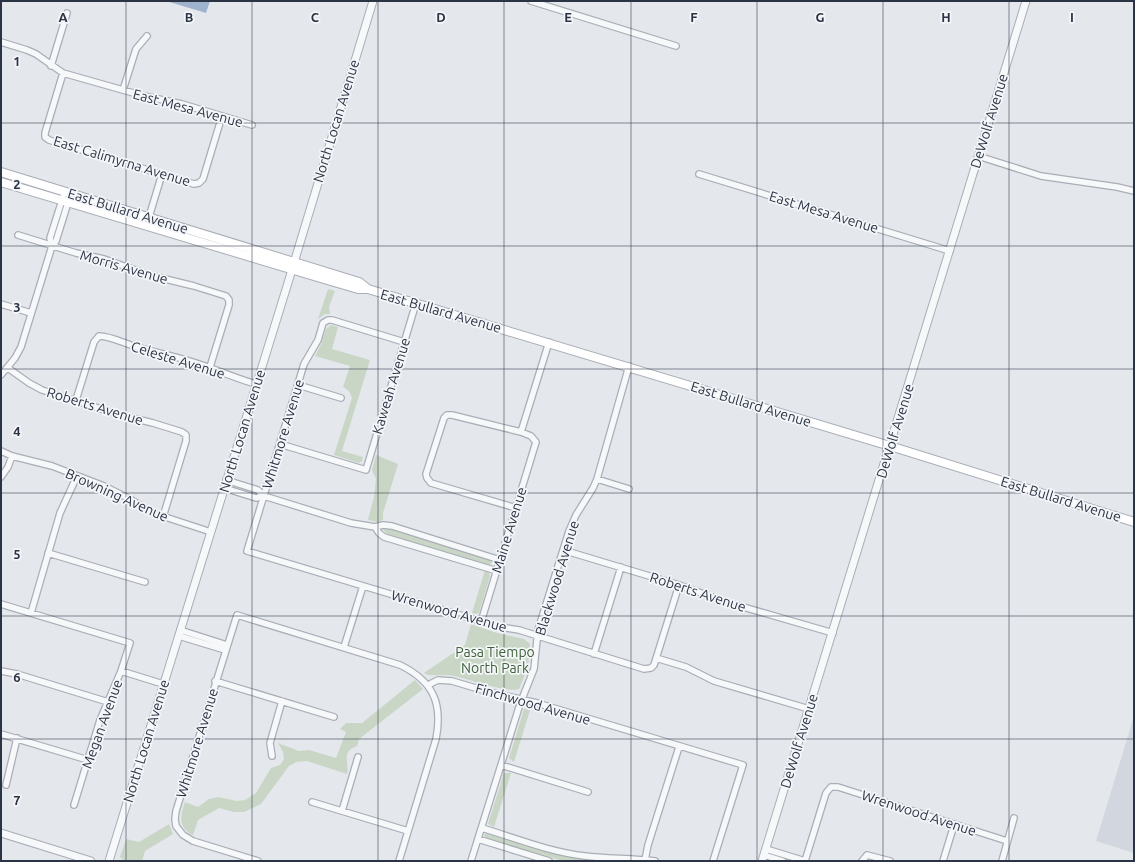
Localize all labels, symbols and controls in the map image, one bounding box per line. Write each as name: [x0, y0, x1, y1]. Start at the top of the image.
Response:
text: A: [58, 10, 68, 24]
text: B: [185, 10, 194, 24]
text: C: [311, 10, 320, 24]
text: D: [436, 10, 446, 24]
text: E: [564, 10, 572, 24]
text: F: [690, 10, 698, 24]
text: G: [816, 10, 825, 24]
text: H: [941, 10, 951, 24]
text: I: [1070, 10, 1074, 24]
text: 1: [13, 54, 21, 68]
street label: North Locan Avenue: [310, 58, 362, 184]
street label: DeWolf Avenue: [967, 72, 1011, 170]
street label: East Mesa Avenue: [131, 86, 245, 130]
street label: East Calimyrna Avenue: [52, 133, 192, 189]
text: 2: [13, 177, 21, 191]
street label: East Bullard Avenue: [66, 185, 190, 237]
street label: East Mesa Avenue: [767, 188, 881, 236]
street label: Morris Avenue: [78, 247, 170, 287]
street label: East Bullard Avenue: [379, 286, 503, 336]
text: 3: [13, 300, 21, 314]
street label: Kaweah Avenue: [369, 336, 413, 436]
street label: Celeste Avenue: [129, 338, 227, 382]
street label: North Locan Avenue: [216, 368, 268, 494]
street label: Whitmore Avenue: [259, 377, 307, 491]
street label: East Bullard Avenue: [689, 378, 813, 430]
street label: DeWolf Avenue: [873, 382, 917, 480]
street label: Roberts Avenue: [45, 384, 145, 428]
text: 4: [13, 424, 21, 438]
street label: Browning Avenue: [63, 465, 171, 525]
street label: East Bullard Avenue: [999, 473, 1123, 525]
street label: Maine Avenue: [488, 485, 530, 575]
street label: Blackwood Avenue: [532, 519, 582, 637]
text: 5: [13, 547, 21, 561]
street label: Roberts Avenue: [648, 569, 748, 615]
street label: Wrenwood Avenue: [389, 587, 509, 635]
park label: Pasa Tiempo North Park: [455, 644, 535, 676]
text: 6: [13, 670, 21, 684]
street label: Megan Avenue: [78, 677, 126, 771]
street label: North Locan Avenue: [120, 678, 172, 804]
street label: Finchwood Avenue: [474, 680, 592, 728]
street label: Whitmore Avenue: [173, 686, 221, 800]
street label: DeWolf Avenue: [777, 692, 821, 790]
street label: Wrenwood Avenue: [860, 787, 978, 839]
text: 7: [13, 793, 21, 807]

